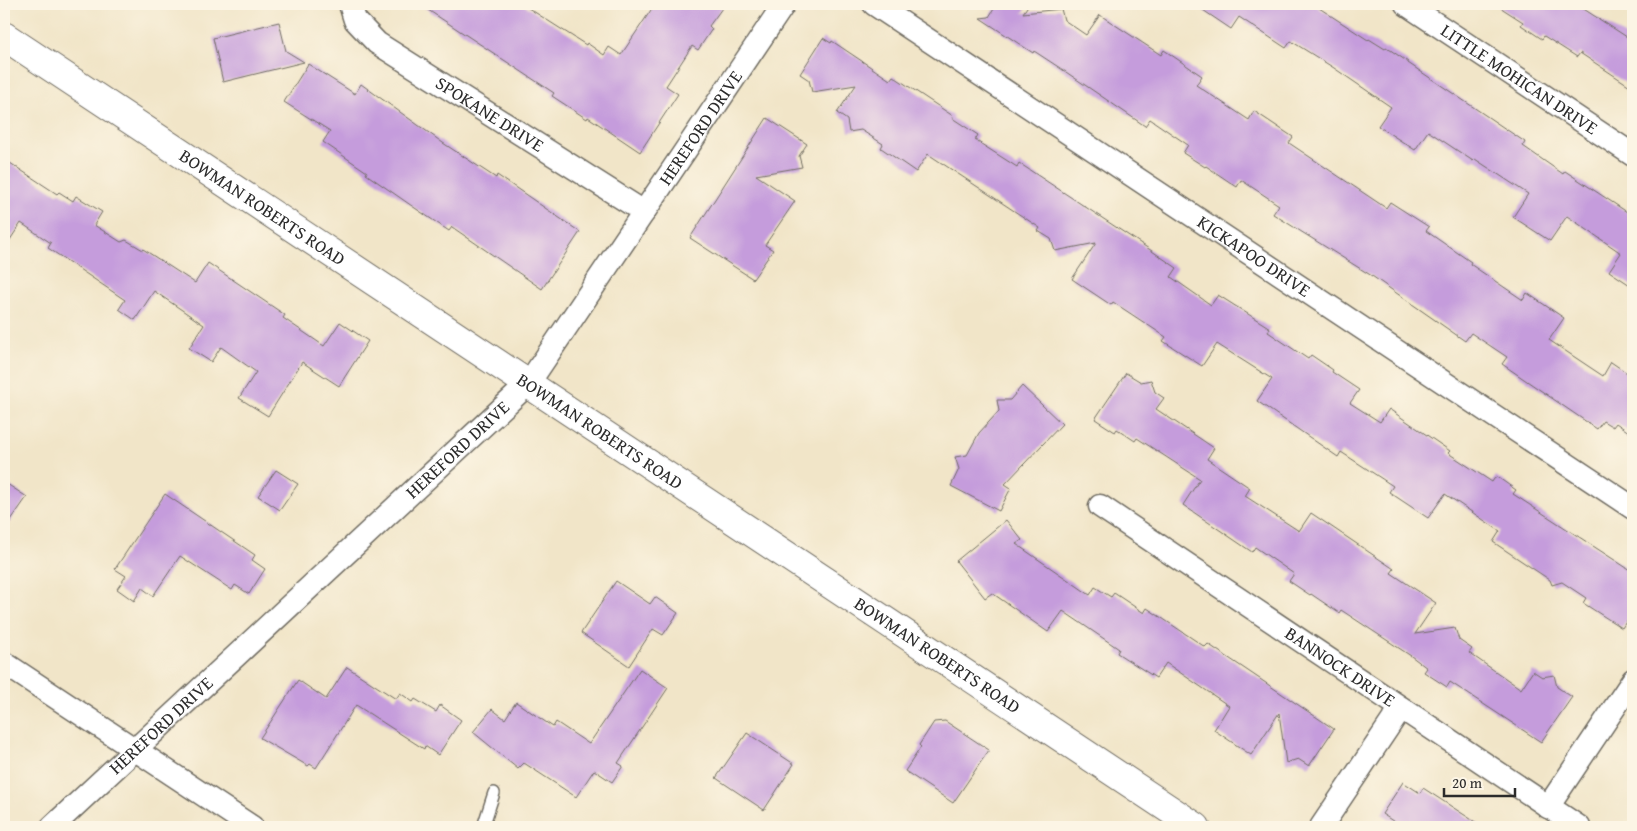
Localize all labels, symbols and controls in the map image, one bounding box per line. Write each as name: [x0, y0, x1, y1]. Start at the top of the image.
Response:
street label: LITTLE MOHICAN DRIVE: [1436, 17, 1603, 141]
street label: HEREFORD DRIVE: [652, 65, 749, 190]
street label: SPOKANE DRIVE: [431, 69, 549, 158]
street label: BOWMAN ROBERTS ROAD: [174, 142, 351, 272]
street label: KICKAPOO DRIVE: [1192, 208, 1316, 303]
street label: BOWMAN ROBERTS ROAD: [512, 366, 688, 496]
street label: HEREFORD DRIVE: [399, 394, 515, 505]
street label: BOWMAN ROBERTS ROAD: [849, 590, 1026, 720]
street label: BANNOCK DRIVE: [1280, 620, 1401, 713]
street label: HEREFORD DRIVE: [103, 670, 219, 780]
scale bar: [1444, 766, 1516, 798]
text: 20 m: [1452, 772, 1483, 793]

